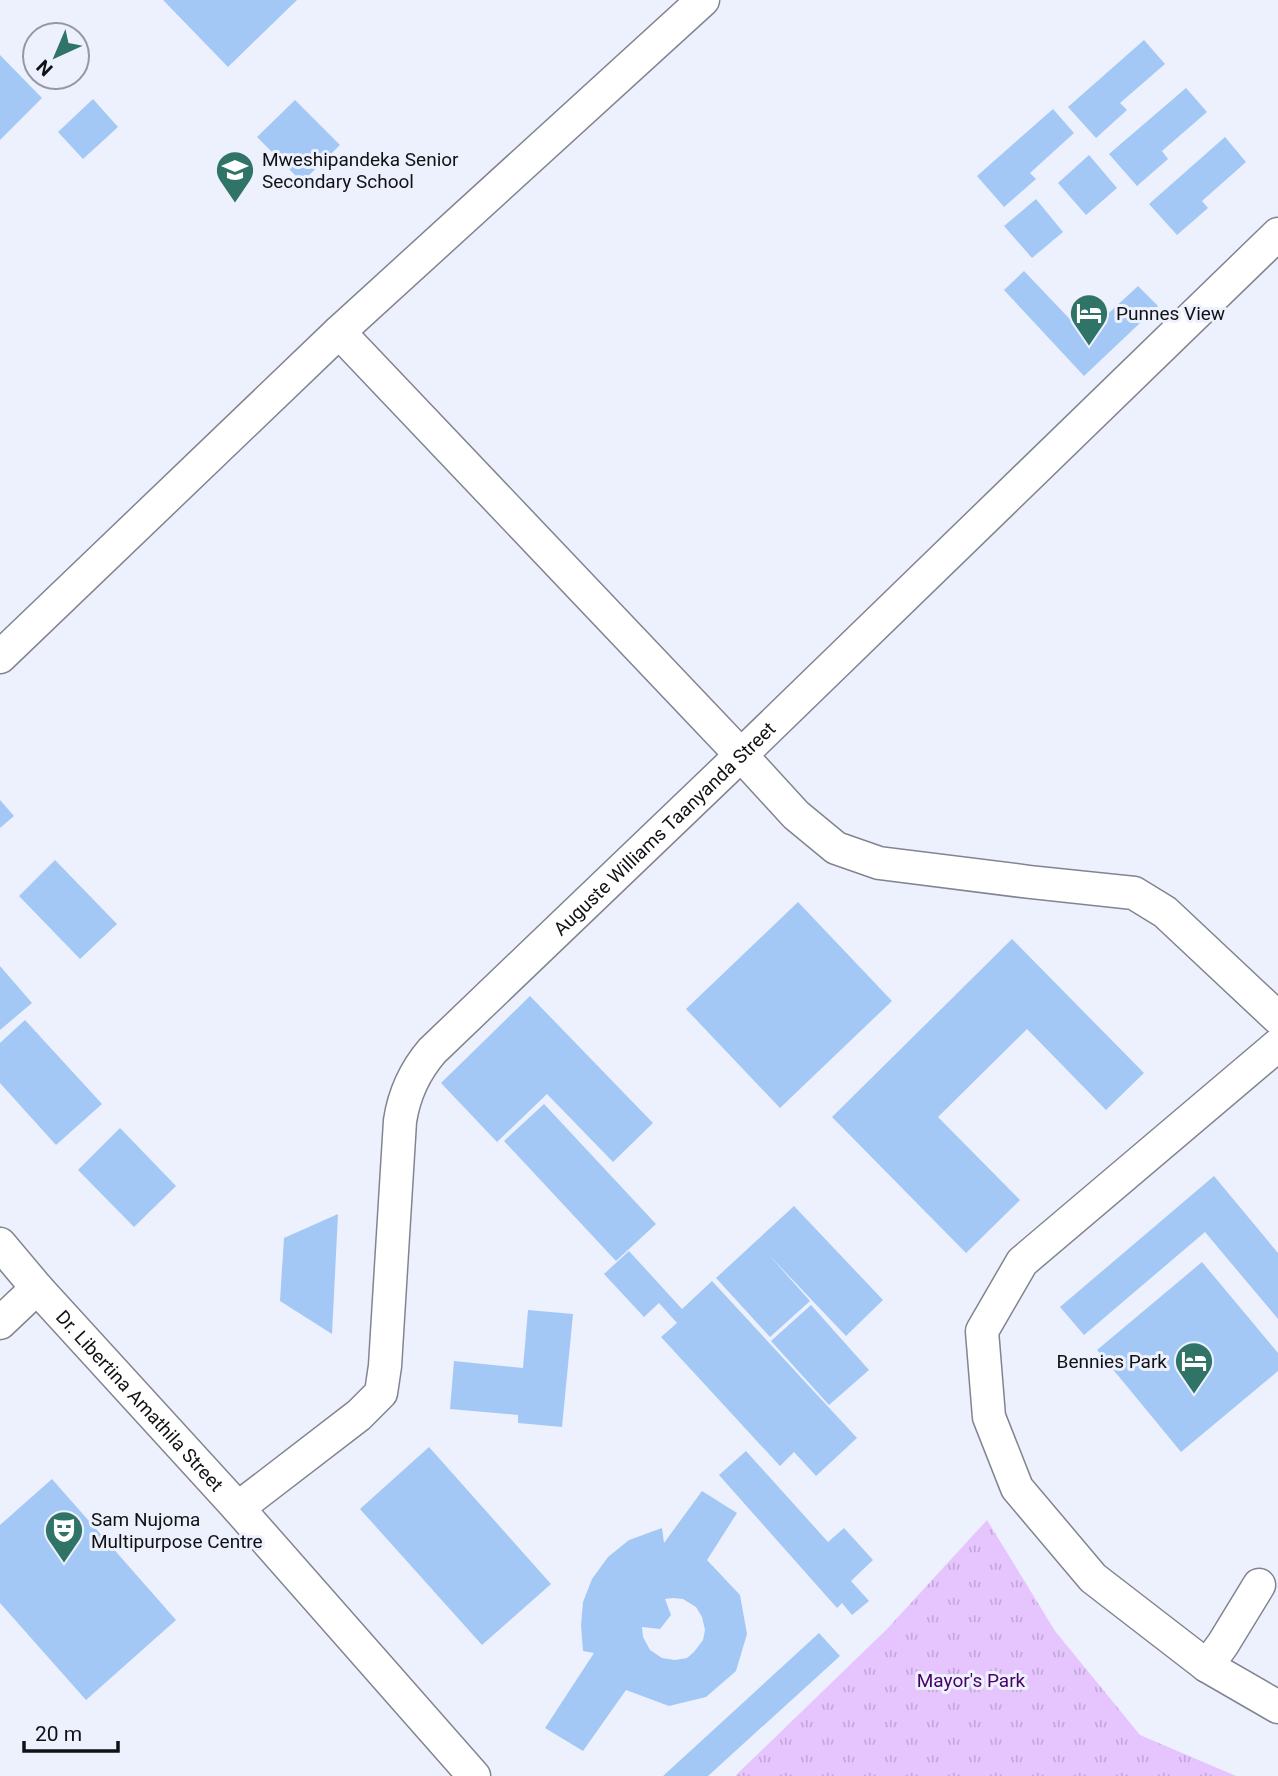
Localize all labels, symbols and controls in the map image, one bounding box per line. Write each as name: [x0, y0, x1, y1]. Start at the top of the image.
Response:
north arrow: [21, 21, 91, 91]
text: N: [32, 55, 57, 81]
place label: Mweshipandeka Senior Secondary School: [262, 148, 459, 193]
school or university icon: Mweshipandeka Senior Secondary School: [214, 149, 256, 204]
hotel icon: Punnes View: [1068, 292, 1110, 347]
place label: Punnes View: [1116, 302, 1225, 325]
street label: Auguste Williams Taanyanda Street: [549, 717, 780, 940]
street label: Dr. Libertina Amathila Street: [51, 1305, 228, 1496]
hotel icon: Bennies Park: [1173, 1340, 1215, 1395]
place label: Bennies Park: [1057, 1350, 1167, 1373]
place label: Sam Nujoma Multipurpose Centre: [91, 1508, 263, 1553]
theatre icon: Sam Nujoma Multipurpose Centre: [43, 1509, 85, 1564]
park label: Mayor's Park: [917, 1669, 1026, 1692]
scale bar: [24, 1710, 119, 1754]
text: 20 m: [35, 1722, 82, 1746]

